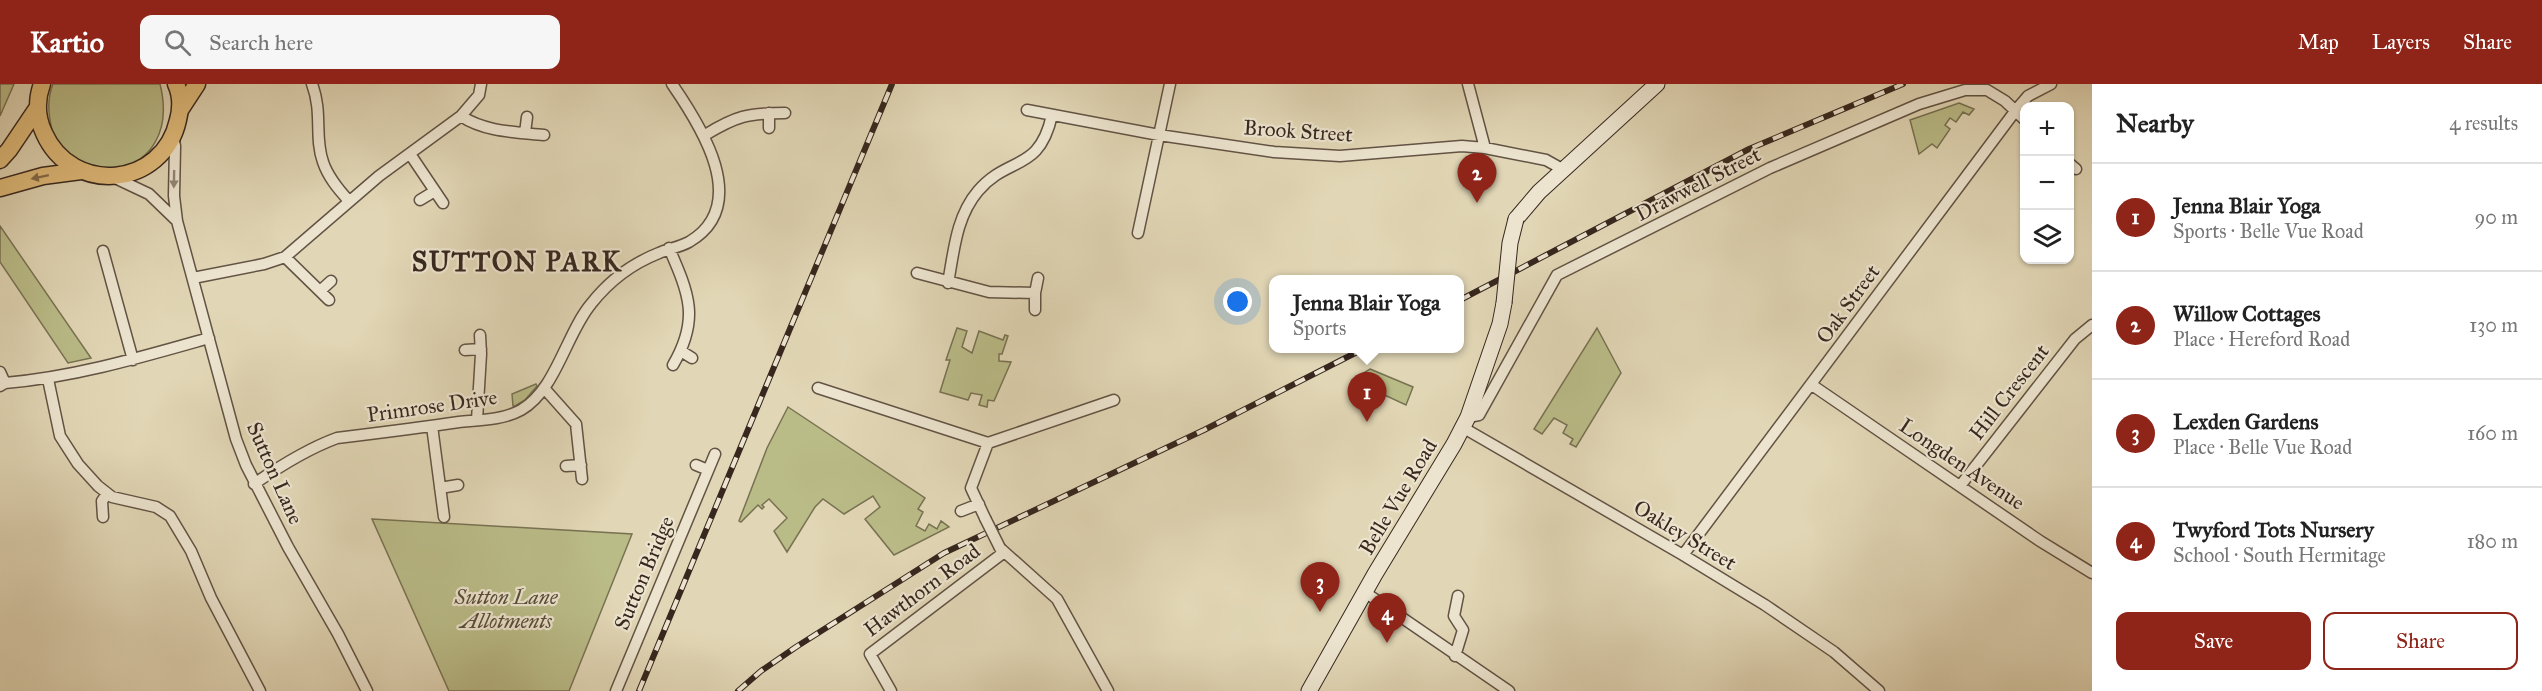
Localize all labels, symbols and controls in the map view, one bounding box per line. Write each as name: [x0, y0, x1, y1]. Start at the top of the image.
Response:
search box: [140, 15, 560, 69]
text: Kartio: [30, 25, 104, 60]
icon: search: [161, 26, 194, 59]
text: Search here: [209, 29, 313, 56]
text: Map: [2298, 29, 2339, 55]
text: Layers: [2372, 29, 2430, 55]
text: Share: [2463, 29, 2512, 55]
map controls: [2020, 102, 2074, 264]
button: +: [2020, 102, 2074, 156]
text: Nearby: [2116, 107, 2194, 139]
text: 4 results: [2449, 111, 2518, 135]
street label: Brook Street: [1243, 114, 1354, 148]
street label: Drawwell Street: [1631, 141, 1766, 227]
pin: 2: [1458, 154, 1496, 203]
button: −: [2020, 156, 2074, 210]
one-way arrow: [169, 169, 179, 188]
one-way arrow: [30, 173, 49, 182]
text: Jenna Blair Yoga: [2173, 192, 2321, 219]
text: 1: [2132, 205, 2139, 229]
text: 90 m: [2475, 205, 2518, 229]
button: layers: [2020, 210, 2074, 264]
text: Sports · Belle Vue Road: [2173, 219, 2364, 243]
district label: SUTTON PARK: [412, 245, 623, 278]
street label: Oak Street: [1811, 259, 1886, 349]
popup: [1269, 275, 1464, 353]
your location: [1223, 287, 1252, 316]
text: Jenna Blair Yoga: [1293, 289, 1440, 316]
text: Willow Cottages: [2173, 300, 2321, 327]
text: 2: [2131, 313, 2140, 337]
text: 130 m: [2469, 313, 2518, 337]
text: Sports: [1293, 316, 1346, 340]
text: Place · Hereford Road: [2173, 327, 2350, 351]
street label: Hill Crescent: [1963, 338, 2055, 445]
pin: 1: [1348, 372, 1386, 422]
street label: Primrose Drive: [365, 384, 499, 428]
text: Lexden Gardens: [2173, 408, 2318, 435]
street label: Longden Avenue: [1894, 413, 2030, 516]
street label: Sutton Lane: [241, 418, 309, 528]
text: 3: [2132, 421, 2140, 445]
text: 160 m: [2467, 421, 2518, 445]
street label: Belle Vue Road: [1353, 434, 1443, 560]
text: Place · Belle Vue Road: [2173, 435, 2352, 459]
street label: Oakley Street: [1629, 494, 1742, 576]
street label: Sutton Bridge: [608, 512, 680, 634]
text: Twyford Tots Nursery: [2173, 516, 2374, 543]
text: 4: [2130, 529, 2141, 553]
text: 180 m: [2467, 529, 2518, 553]
street label: Hawthorn Road: [859, 538, 986, 642]
text: School · South Hermitage: [2173, 543, 2386, 567]
pin: 3: [1300, 562, 1340, 612]
park label: Sutton Lane Allotments: [453, 584, 559, 634]
pin: 4: [1368, 594, 1406, 643]
button: Save: [2116, 612, 2311, 670]
button: Share: [2323, 612, 2518, 670]

